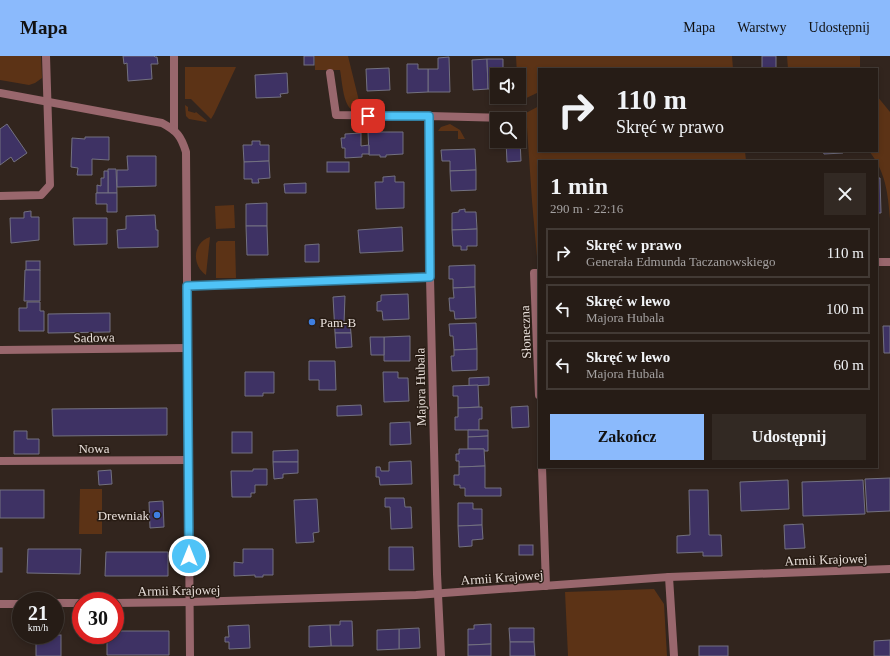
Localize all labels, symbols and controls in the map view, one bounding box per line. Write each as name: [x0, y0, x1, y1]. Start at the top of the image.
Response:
text: Mapa: [20, 17, 68, 38]
text: Mapa: [683, 20, 715, 35]
text: Warstwy: [737, 20, 787, 35]
text: Udostępnij: [809, 20, 870, 35]
map controls: [490, 68, 526, 148]
button: sound: [490, 68, 526, 104]
icon: right: [550, 84, 602, 136]
text: 110 m: [616, 84, 687, 115]
pin: [351, 99, 385, 133]
icon: arrive: [357, 105, 379, 127]
button: search: [490, 112, 526, 148]
text: Skręć w prawo: [616, 117, 724, 137]
text: 1 min: [550, 173, 608, 199]
button: close: [824, 173, 866, 215]
text: 290 m · 22:16: [550, 201, 623, 216]
text: Skręć w prawo: [586, 237, 682, 253]
icon: right: [552, 242, 574, 264]
text: 110 m: [827, 245, 864, 261]
text: Generała Edmunda Taczanowskiego: [586, 254, 775, 269]
text: Skręć w lewo: [586, 293, 670, 309]
icon: left: [552, 298, 574, 320]
text: 100 m: [826, 301, 864, 317]
street label: Słoneczna: [517, 305, 534, 359]
text: Majora Hubala: [586, 310, 664, 325]
place label: Pam-B: [320, 315, 356, 330]
marker: Pam-B: [307, 317, 317, 327]
street label: Sadowa: [73, 330, 115, 345]
street label: Majora Hubala: [412, 347, 429, 426]
text: Skręć w lewo: [586, 349, 670, 365]
icon: left: [552, 354, 574, 376]
text: 60 m: [834, 357, 864, 373]
text: Majora Hubala: [586, 366, 664, 381]
button: Zakończ: [550, 414, 704, 460]
button: Udostępnij: [712, 414, 866, 460]
street label: Nowa: [78, 441, 110, 456]
place label: Drewniak: [98, 508, 149, 523]
marker: Drewniak: [152, 510, 162, 520]
position arrow: [168, 535, 210, 577]
street label: Armii Krajowej: [784, 551, 868, 568]
street label: Armii Krajowej: [460, 567, 544, 588]
street label: Armii Krajowej: [138, 582, 220, 599]
speed limit sign: 30: [72, 592, 124, 644]
text: 21: [28, 602, 48, 624]
text: km/h: [28, 622, 48, 633]

